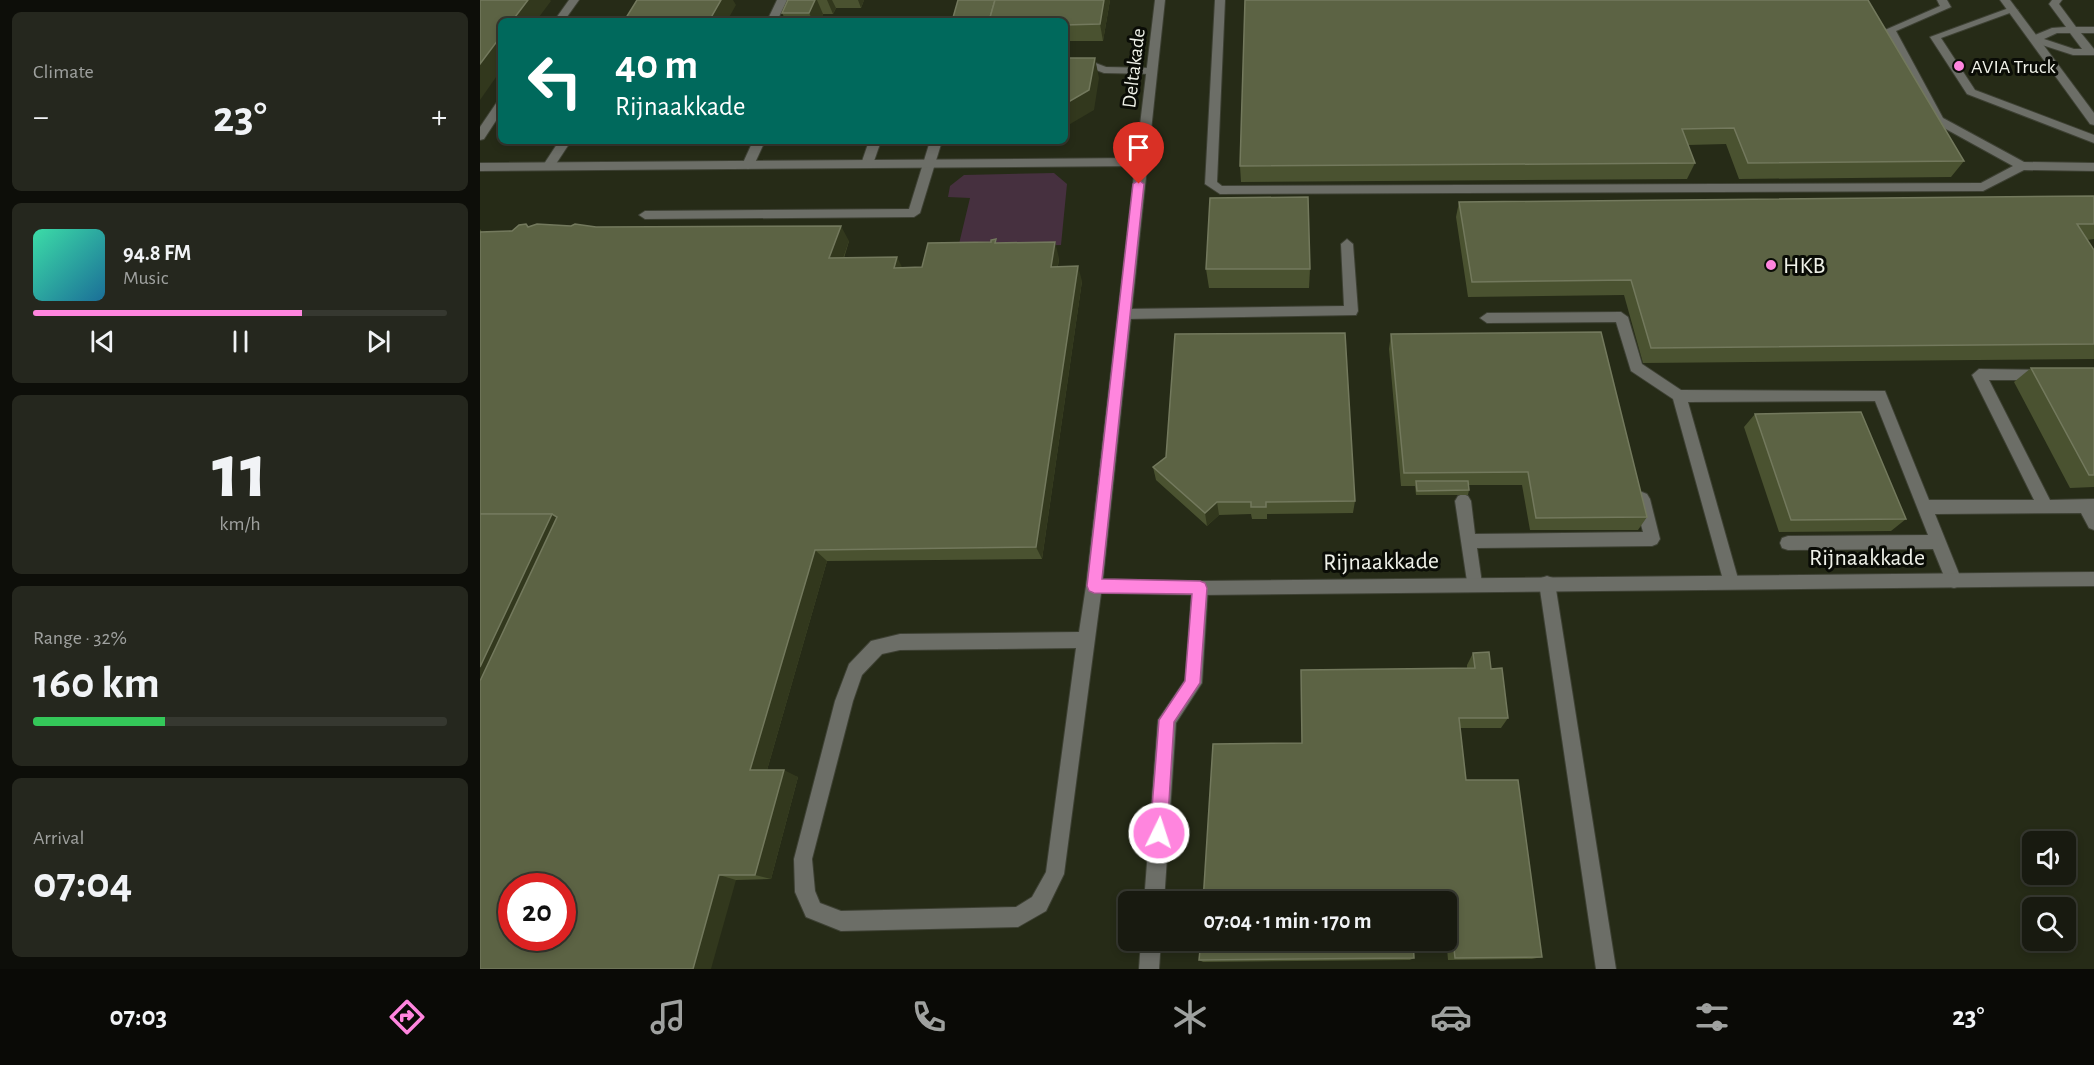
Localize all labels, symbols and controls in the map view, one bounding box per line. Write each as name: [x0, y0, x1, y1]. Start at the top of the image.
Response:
street label: Deltakade: [1119, 27, 1149, 109]
icon: left: [516, 42, 594, 120]
text: 40 m: [615, 44, 698, 86]
place label: AVIA Truck: [1971, 57, 2056, 77]
marker: AVIA Truck: [1952, 59, 1966, 73]
text: Climate: [33, 62, 94, 82]
text: Rijnaakkade: [615, 93, 746, 120]
text: 23°: [213, 95, 267, 140]
text: −: [33, 101, 49, 134]
text: +: [431, 101, 447, 134]
pin: [1113, 122, 1164, 184]
icon: arrive: [1122, 131, 1155, 164]
text: 94.8 FM: [123, 242, 191, 264]
place label: HKB: [1783, 254, 1825, 278]
marker: HKB: [1764, 258, 1778, 272]
text: Music: [123, 268, 169, 288]
icon: previous: [86, 325, 119, 358]
icon: pause: [224, 325, 257, 358]
icon: next: [362, 325, 395, 358]
text: 11: [212, 434, 268, 512]
text: km/h: [219, 514, 261, 534]
street label: Rijnaakkade: [1809, 546, 1925, 570]
street label: Rijnaakkade: [1323, 549, 1439, 575]
text: Range · 32%: [33, 628, 127, 648]
text: 160 km: [33, 661, 160, 706]
position arrow: [1127, 801, 1191, 865]
text: Arrival: [33, 828, 84, 848]
map controls: [2022, 831, 2076, 951]
button: sound: [2022, 831, 2076, 885]
text: 07:04: [33, 861, 132, 906]
speed limit sign: 20: [498, 873, 576, 951]
button: search: [2022, 897, 2076, 951]
text: 07:04 · 1 min · 170 m: [1203, 910, 1372, 932]
icon: directions: [386, 996, 428, 1038]
icon: music: [647, 996, 689, 1038]
icon: phone: [908, 996, 950, 1038]
icon: climate: [1169, 996, 1211, 1038]
icon: car: [1430, 996, 1472, 1038]
icon: filters: [1691, 996, 1733, 1038]
text: 07:03: [110, 1003, 167, 1030]
text: 23°: [1952, 1003, 1984, 1030]

